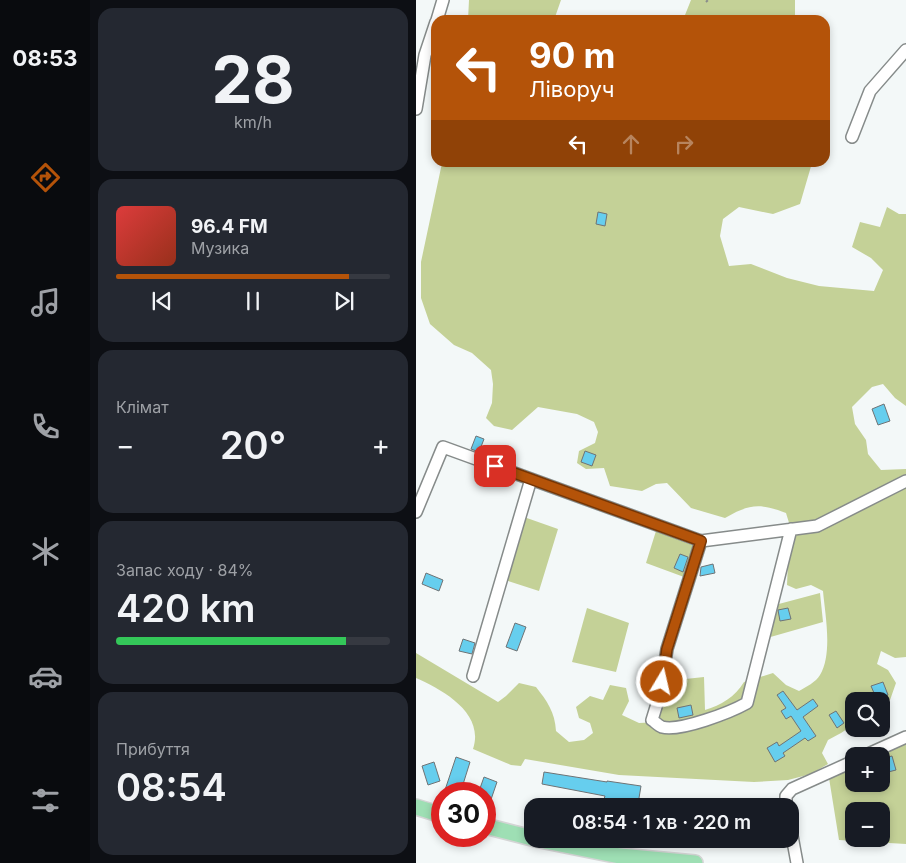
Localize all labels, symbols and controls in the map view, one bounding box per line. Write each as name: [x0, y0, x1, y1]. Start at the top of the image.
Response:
text: 90 m: [529, 34, 616, 76]
icon: left: [446, 35, 511, 100]
text: 28: [211, 40, 295, 119]
text: 08:53: [13, 45, 77, 71]
text: Ліворуч: [529, 76, 614, 102]
text: km/h: [234, 112, 272, 132]
icon: left: [564, 130, 592, 158]
icon: ahead: [617, 130, 645, 158]
icon: right: [670, 130, 698, 158]
icon: directions: [28, 160, 63, 195]
text: 96.4 FM: [191, 215, 268, 238]
text: Музика: [191, 238, 249, 258]
icon: music: [28, 285, 63, 320]
icon: previous: [148, 287, 176, 315]
icon: pause: [239, 287, 267, 315]
icon: next: [330, 287, 358, 315]
text: Клімат: [116, 397, 169, 417]
icon: phone: [28, 409, 63, 444]
text: 20°: [220, 422, 286, 468]
text: −: [116, 428, 135, 462]
text: +: [371, 428, 390, 462]
pin: [474, 445, 516, 487]
icon: arrive: [481, 452, 509, 480]
icon: climate: [28, 534, 63, 569]
text: Запас ходу · 84%: [116, 560, 253, 580]
text: 420 km: [116, 585, 255, 631]
position arrow: [635, 655, 687, 707]
icon: car: [28, 659, 63, 694]
map controls: [845, 692, 890, 847]
button: search: [845, 692, 890, 737]
text: Прибуття: [116, 739, 190, 759]
button: +: [845, 747, 890, 792]
text: 08:54: [116, 764, 227, 810]
speed limit sign: 30: [431, 782, 496, 847]
icon: filters: [28, 783, 63, 818]
button: −: [845, 802, 890, 847]
text: 08:54 · 1 хв · 220 m: [572, 811, 751, 834]

